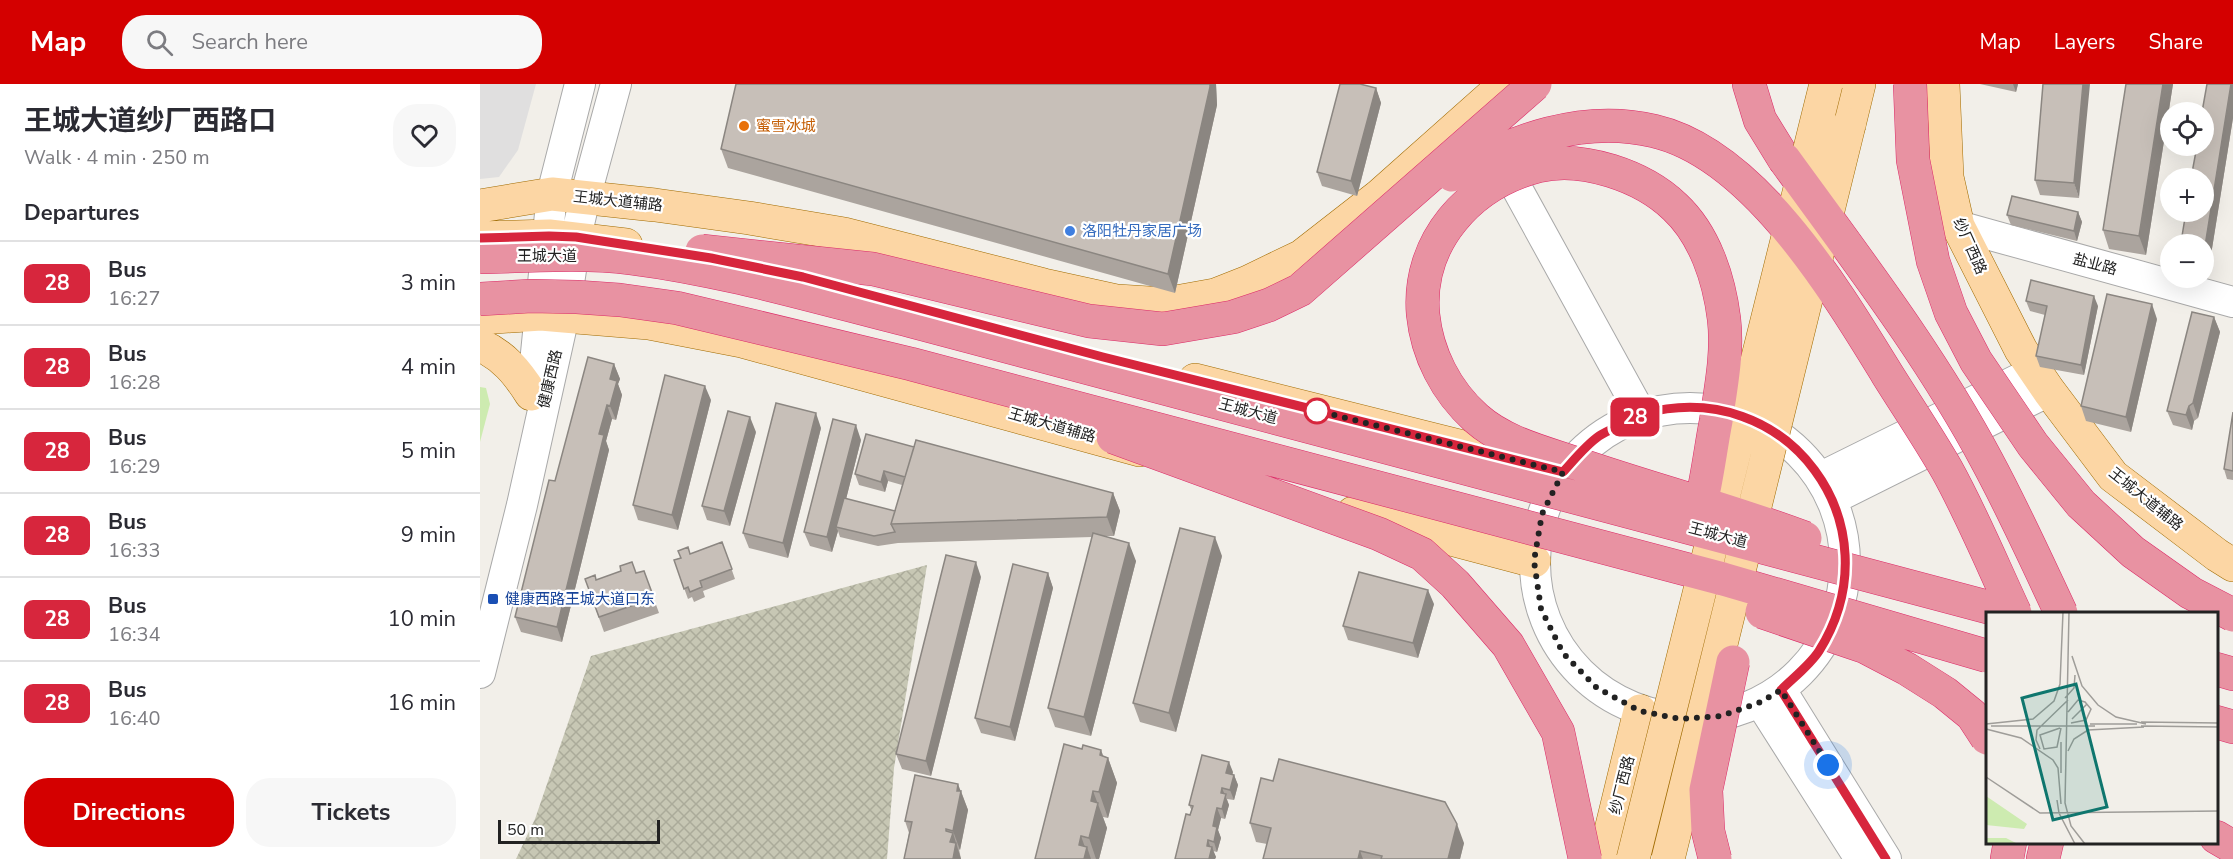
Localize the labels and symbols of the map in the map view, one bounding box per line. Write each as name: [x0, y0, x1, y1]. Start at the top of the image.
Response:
place label: 蜜雪冰城: [756, 116, 816, 136]
marker: 蜜雪冰城: [737, 119, 751, 133]
street label: 王城大道辅路: [572, 186, 664, 216]
street label: 纱厂西路: [1949, 215, 1991, 277]
place label: 洛阳牡丹家居广场: [1082, 221, 1202, 241]
marker: 洛阳牡丹家居广场: [1063, 224, 1077, 238]
street label: 王城大道: [517, 246, 577, 266]
street label: 盐业路: [2071, 249, 2119, 279]
street label: 健康西路: [534, 348, 566, 410]
street label: 王城大道: [1216, 394, 1280, 428]
unlabelled marker: [1304, 398, 1330, 424]
line badge: 28: [1608, 398, 1662, 436]
street label: 王城大道辅路: [1006, 403, 1098, 447]
street label: 王城大道辅路: [2105, 463, 2187, 535]
street label: 王城大道: [1686, 518, 1750, 552]
place label: 健康西路王城大道口东: [505, 589, 655, 609]
marker: 健康西路王城大道口东: [486, 592, 500, 606]
inset map: [1986, 612, 2218, 844]
your location: [1813, 750, 1843, 780]
street label: 纱厂西路: [1605, 753, 1639, 817]
scale bar: [498, 817, 660, 844]

